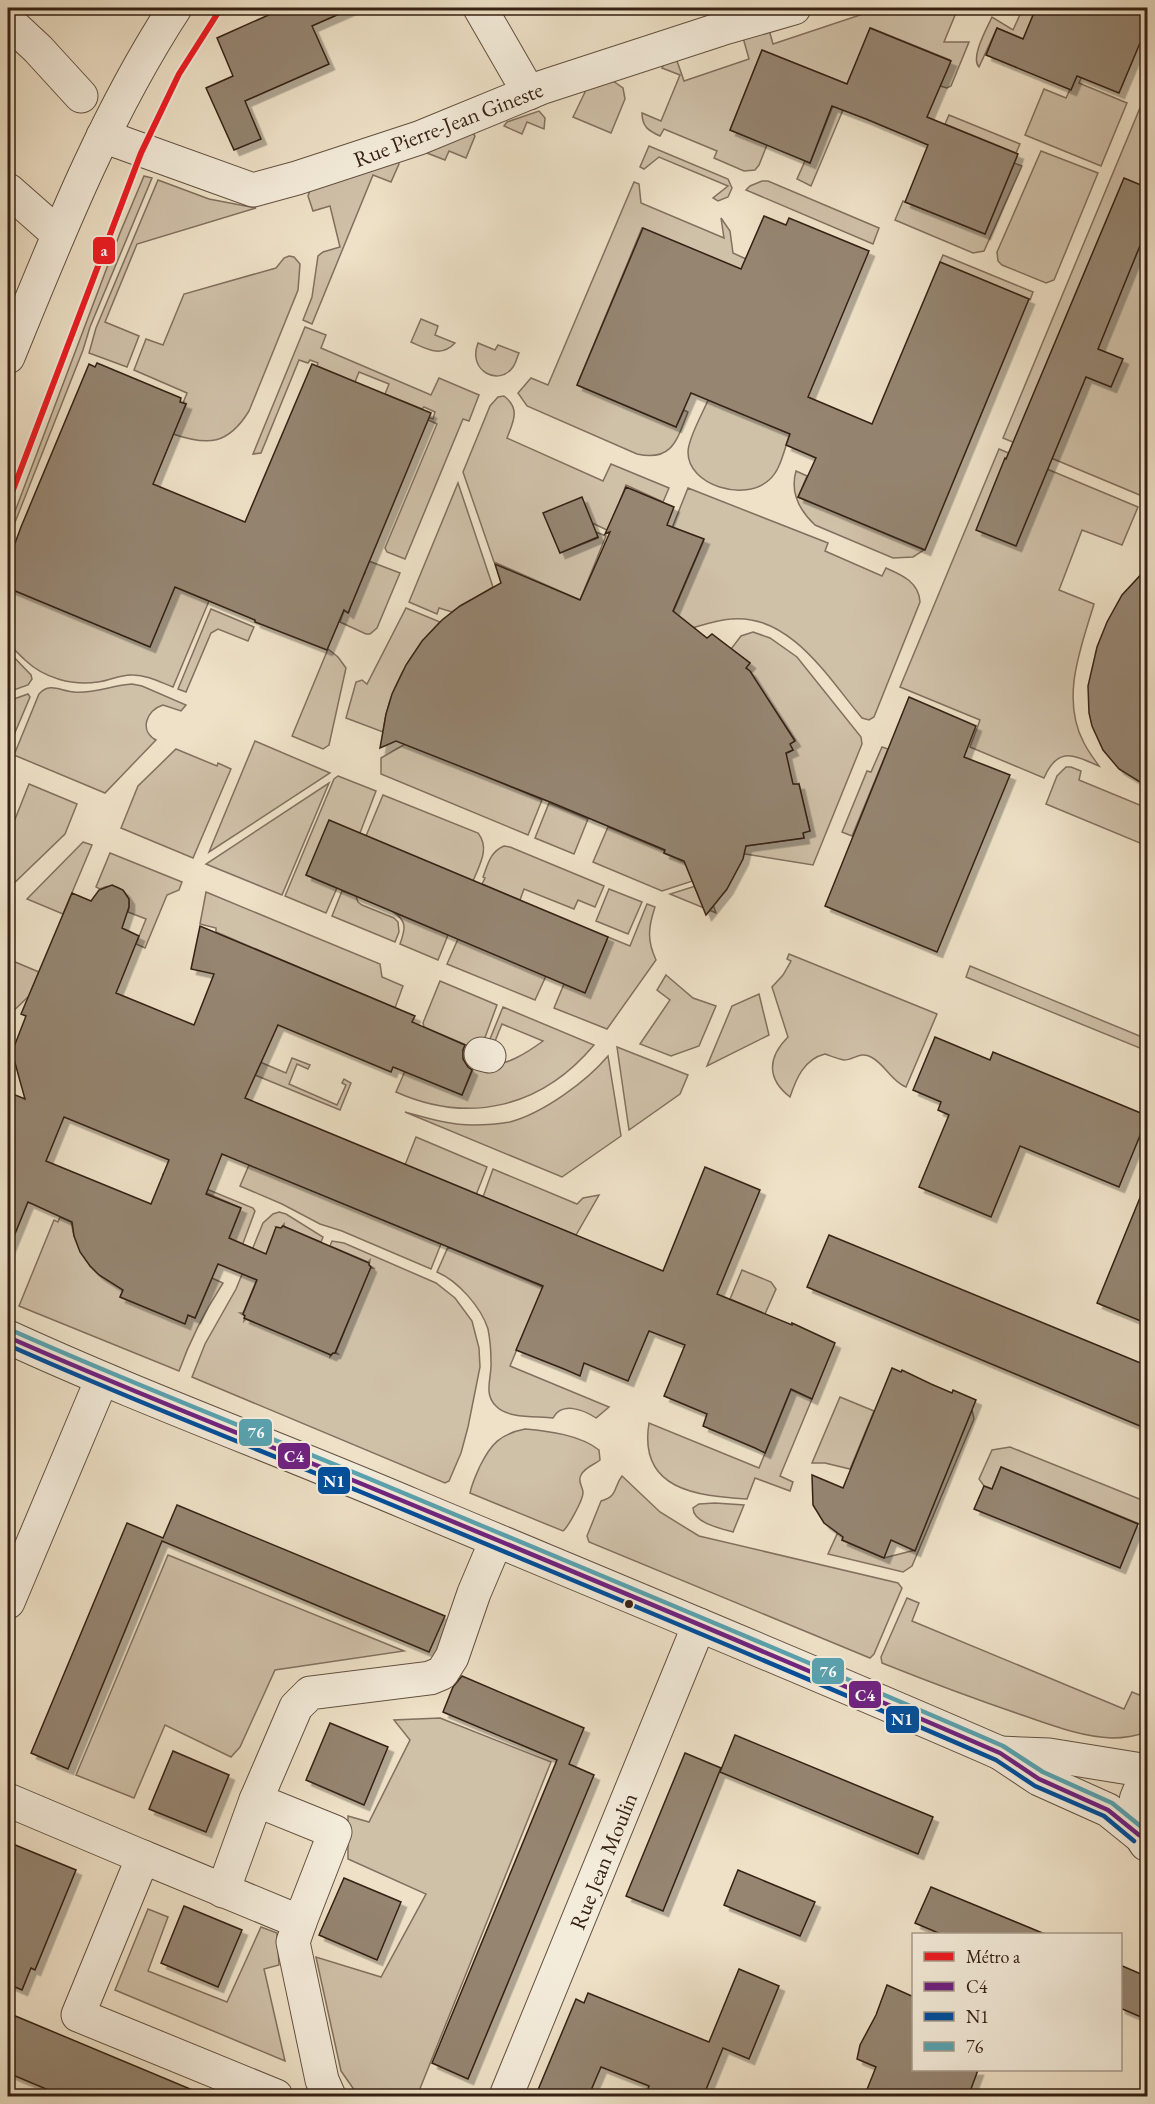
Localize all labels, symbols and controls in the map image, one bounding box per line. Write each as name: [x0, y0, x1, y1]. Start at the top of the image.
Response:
street label: Rue Pierre-Jean Gineste: [349, 75, 547, 174]
line badge: a: [92, 236, 116, 265]
text: a: [100, 240, 108, 261]
line badge: 76: [238, 1418, 273, 1447]
text: 76: [248, 1422, 265, 1443]
line badge: C4: [277, 1442, 311, 1470]
text: C4: [284, 1446, 304, 1467]
line badge: N1: [317, 1466, 351, 1495]
text: N1: [323, 1471, 345, 1492]
unlabelled marker: [623, 1598, 635, 1610]
line badge: 76: [811, 1657, 845, 1685]
text: 76: [820, 1661, 837, 1682]
line badge: C4: [848, 1680, 882, 1709]
text: C4: [855, 1685, 875, 1706]
line badge: N1: [885, 1705, 920, 1734]
text: N1: [891, 1709, 913, 1730]
street label: Rue Jean Moulin: [563, 1788, 644, 1934]
legend: [912, 1933, 1122, 2071]
text: Métro a: [966, 1945, 1021, 1968]
text: C4: [966, 1975, 988, 1998]
text: N1: [966, 2005, 989, 2028]
text: 76: [966, 2035, 984, 2058]

